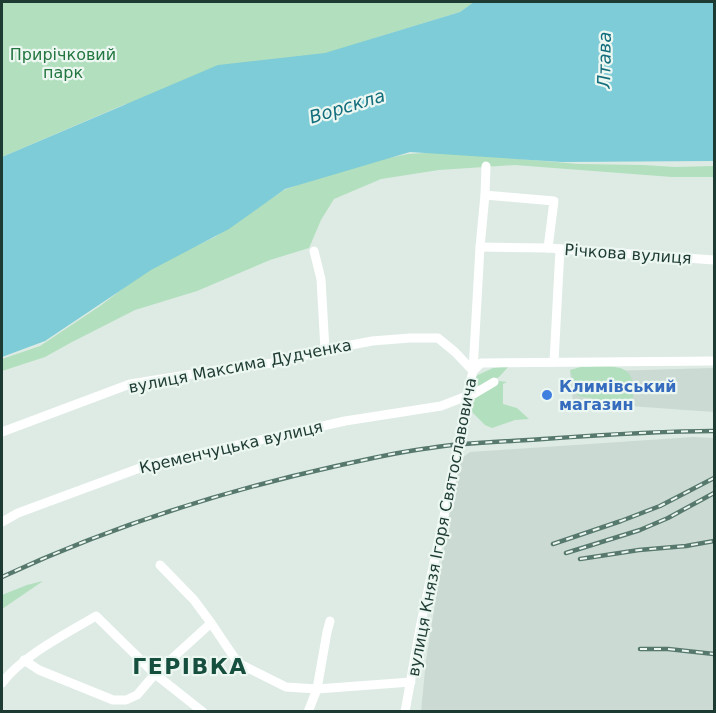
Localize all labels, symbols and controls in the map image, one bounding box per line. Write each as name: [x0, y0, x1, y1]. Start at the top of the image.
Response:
water label: Лтава: [593, 31, 615, 90]
park label: Прирічковий парк: [10, 45, 116, 82]
water label: Ворскла: [307, 85, 387, 127]
street label: Річкова вулиця: [564, 240, 692, 268]
street label: вулиця Максима Дудченка: [127, 335, 353, 397]
street label: вулиця Князя Ігоря Святославовича: [404, 376, 480, 678]
place label: Климівський магазин: [559, 377, 677, 414]
marker: Климівський магазин: [540, 388, 554, 402]
street label: Кременчуцька вулиця: [137, 417, 325, 477]
district label: ГЕРІВКА: [132, 654, 248, 679]

